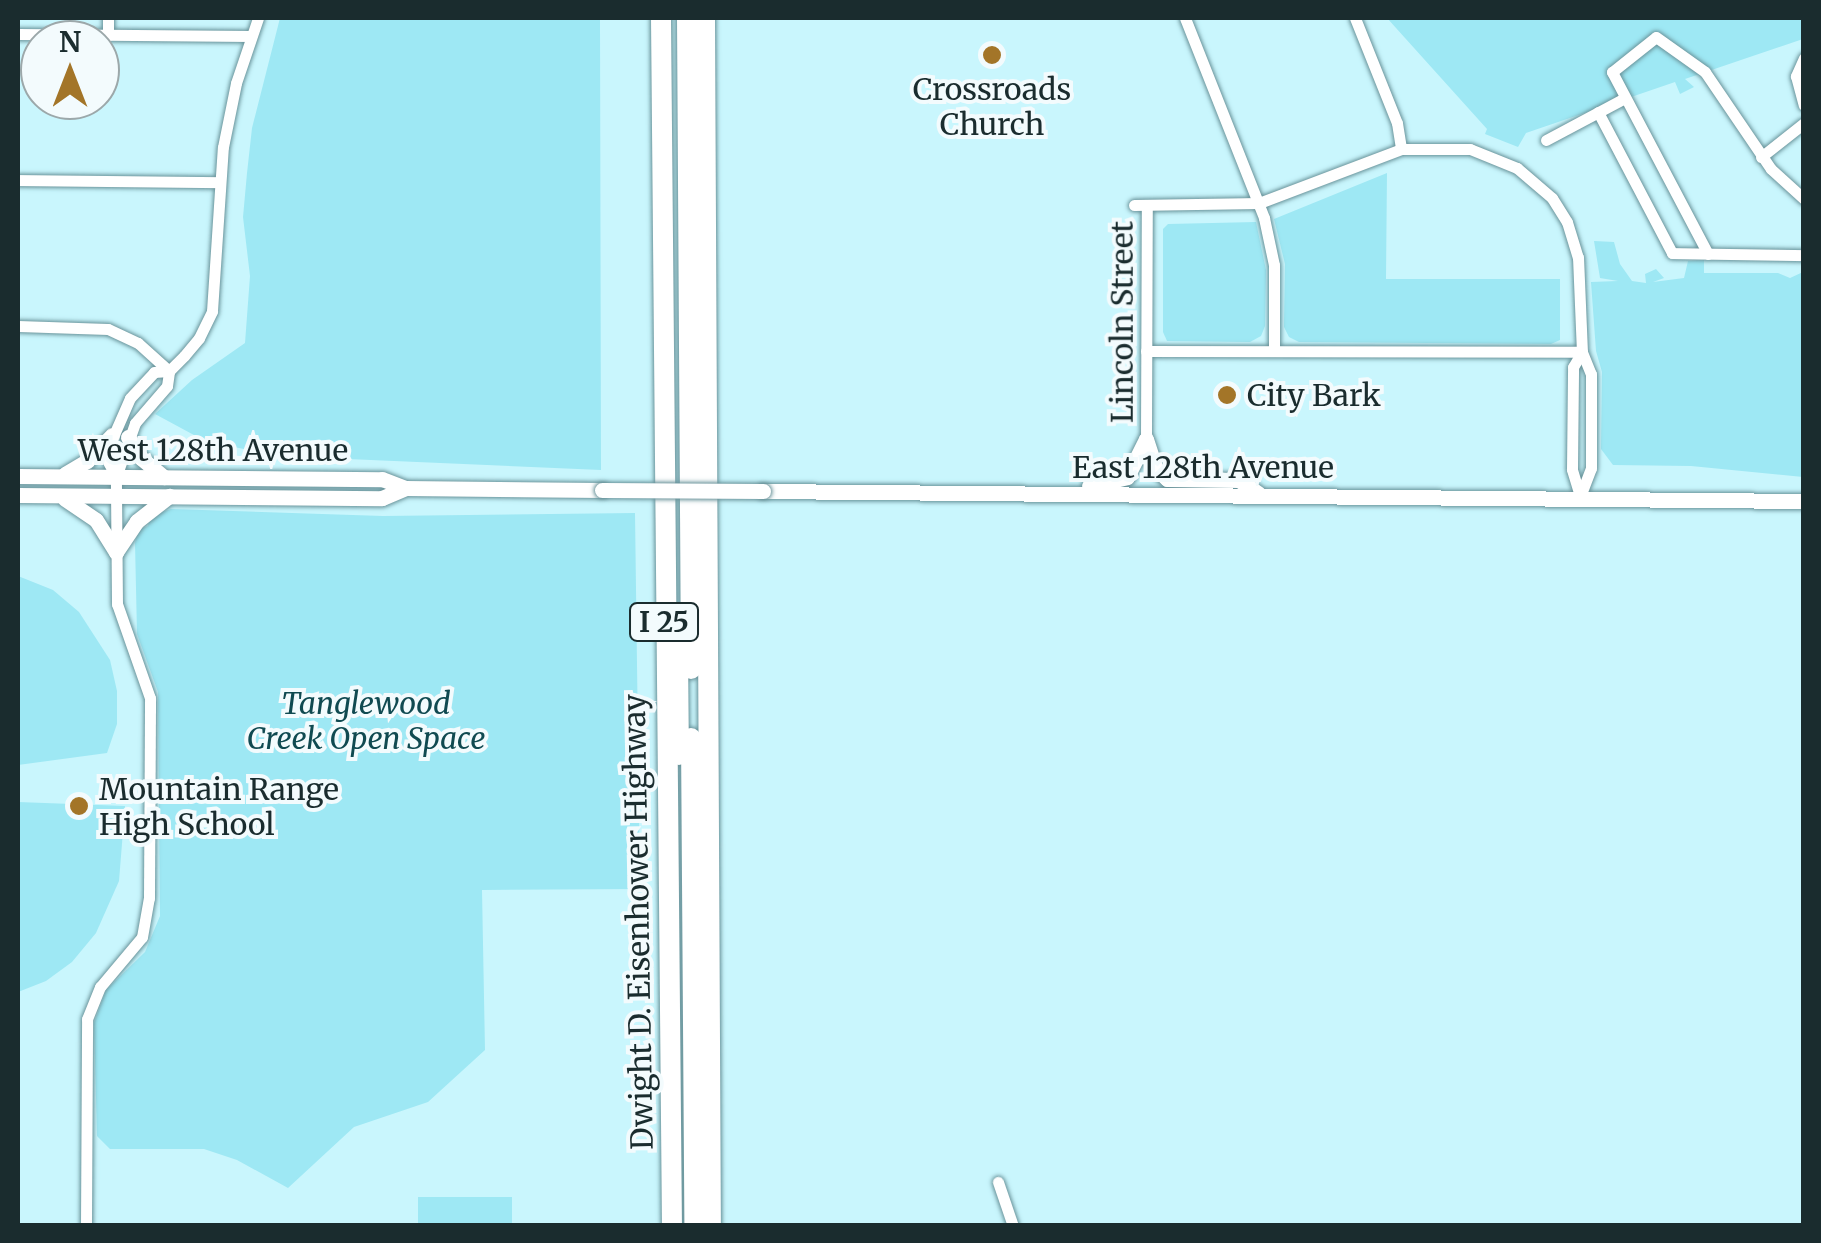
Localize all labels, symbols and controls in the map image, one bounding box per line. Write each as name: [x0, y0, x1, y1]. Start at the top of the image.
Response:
north arrow: [20, 20, 120, 120]
text: N: [59, 24, 81, 60]
marker: Crossroads Church: [981, 44, 1003, 66]
place label: Crossroads Church: [913, 71, 1071, 142]
street label: Lincoln Street: [1104, 221, 1140, 423]
place label: City Bark: [1247, 377, 1381, 413]
marker: City Bark: [1216, 384, 1238, 406]
street label: West 128th Avenue: [78, 432, 348, 468]
street label: East 128th Avenue: [1072, 449, 1334, 485]
road number: I 25: [629, 599, 699, 645]
park label: Tanglewood Creek Open Space: [247, 685, 485, 756]
street label: Dwight D. Eisenhower Highway: [616, 694, 660, 1150]
place label: Mountain Range High School: [99, 771, 339, 842]
marker: Mountain Range High School: [68, 795, 90, 817]

